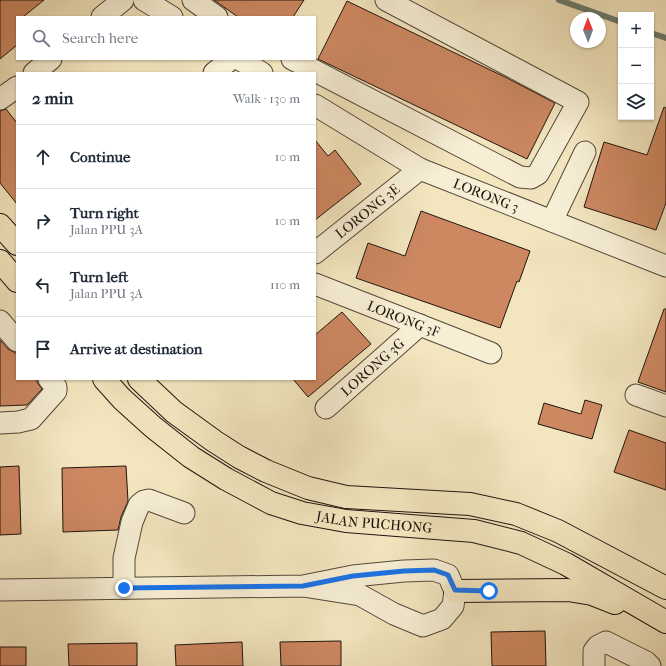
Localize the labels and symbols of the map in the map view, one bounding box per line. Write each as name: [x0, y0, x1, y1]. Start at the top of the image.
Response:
north arrow: [570, 12, 606, 48]
street label: LORONG 3: [451, 175, 521, 216]
street label: LORONG 3E: [332, 180, 404, 242]
street label: LORONG 3F: [364, 297, 443, 341]
street label: LORONG 3G: [338, 335, 408, 400]
street label: JALAN PUCHONG: [314, 508, 433, 537]
route end: [115, 579, 133, 597]
route start: [480, 582, 498, 600]

